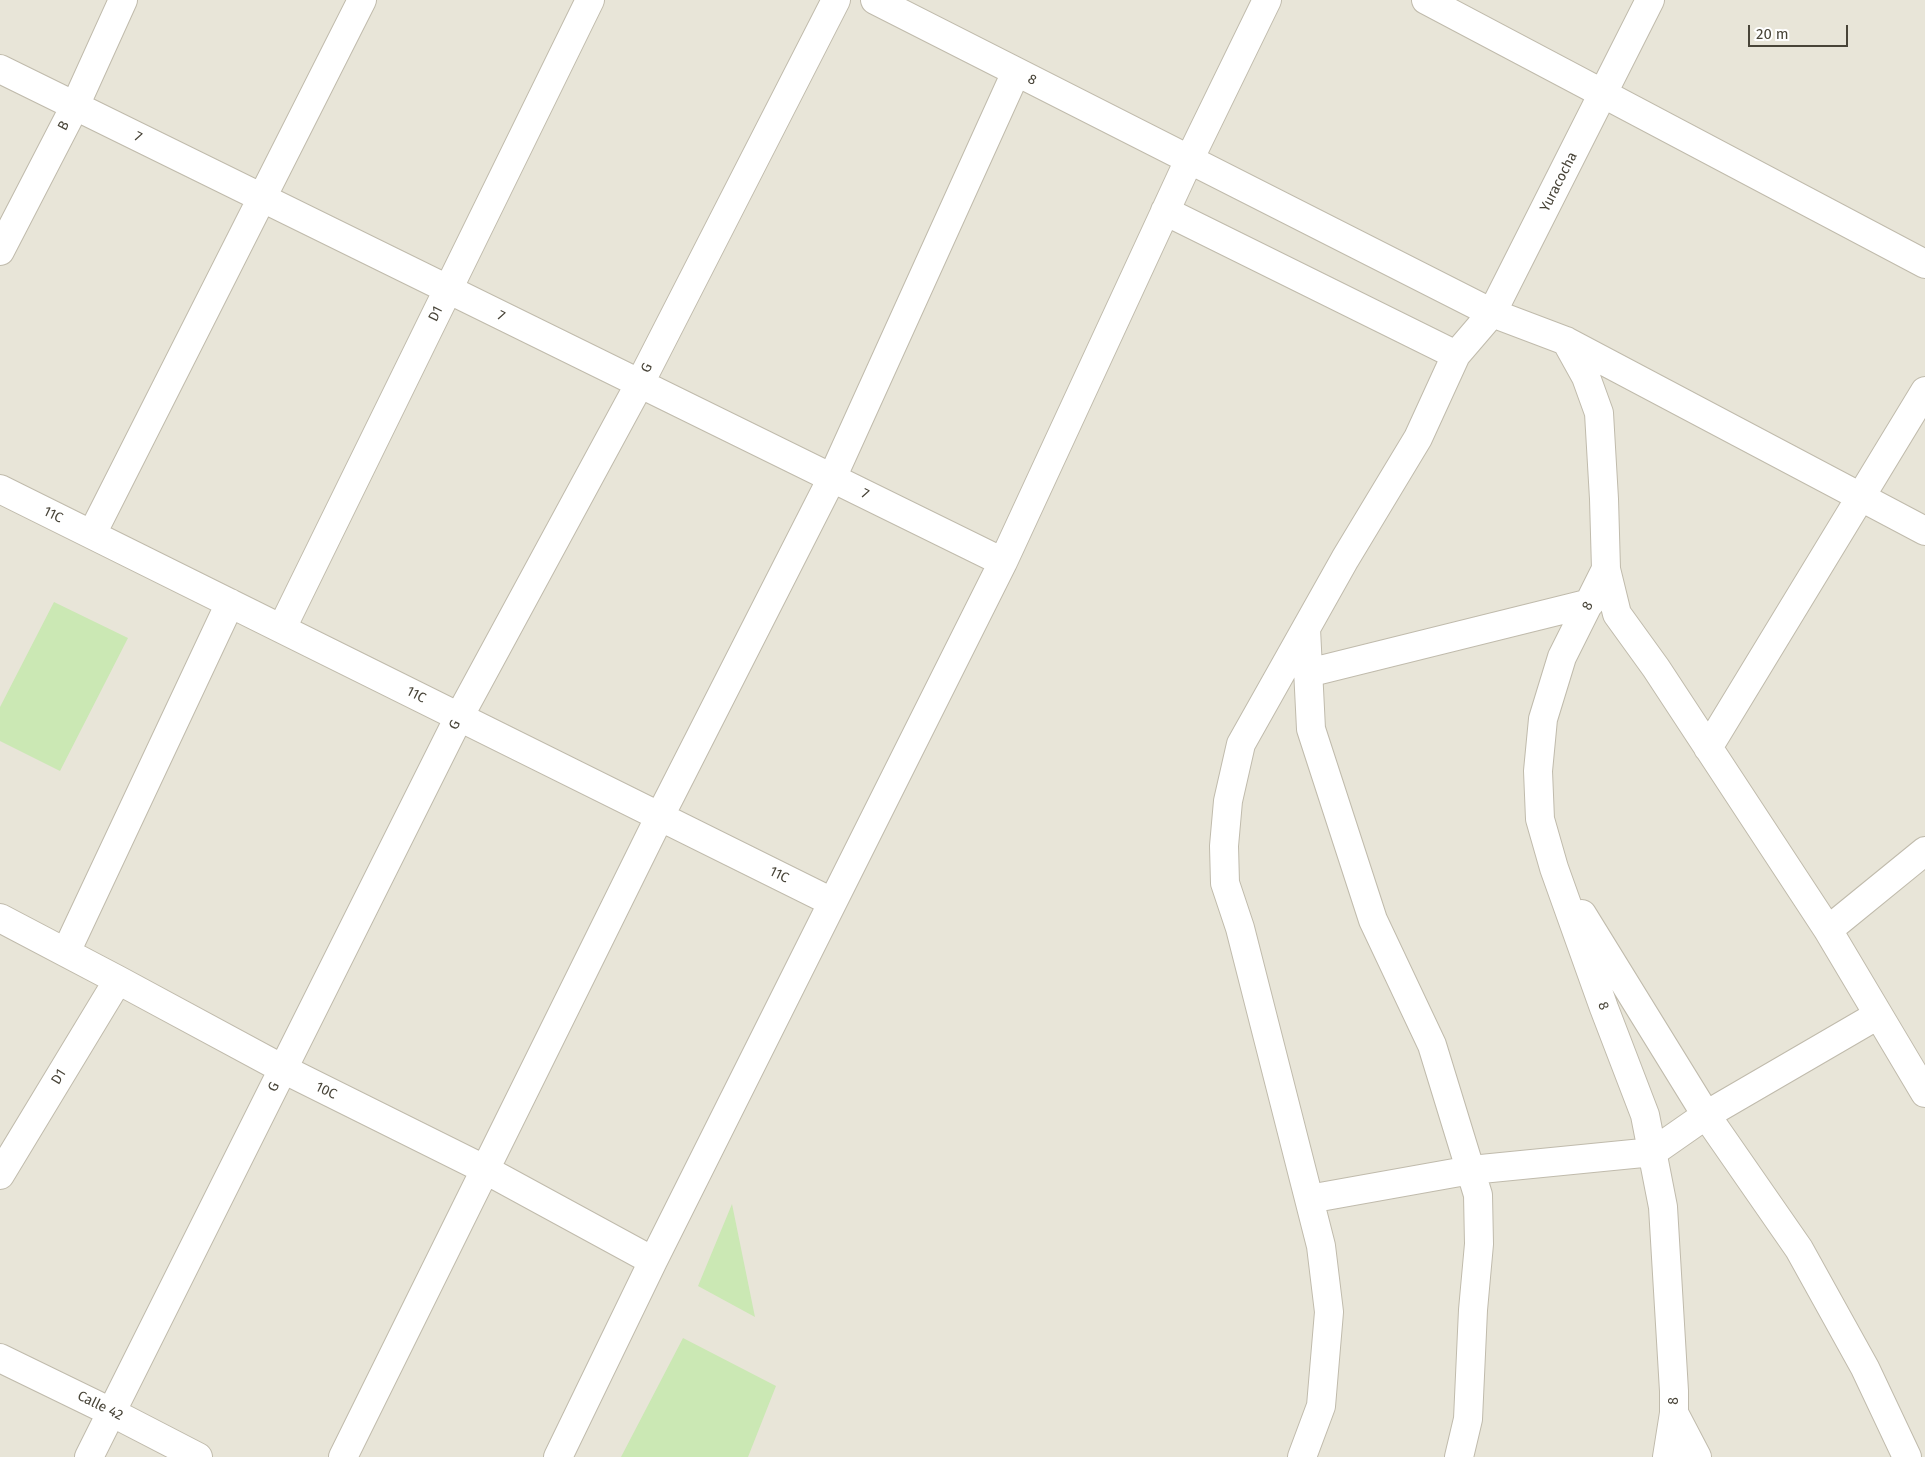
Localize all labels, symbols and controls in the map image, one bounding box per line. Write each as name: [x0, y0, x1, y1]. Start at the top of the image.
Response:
scale bar: [1750, 15, 1850, 47]
text: 20 m: [1756, 25, 1789, 43]
street label: 8: [1025, 71, 1039, 89]
street label: B: [55, 118, 73, 134]
street label: 7: [132, 128, 144, 146]
street label: Yuracocha: [1537, 149, 1581, 215]
street label: D1: [425, 304, 447, 324]
street label: 7: [495, 307, 507, 325]
street label: G: [638, 360, 656, 376]
street label: 7: [859, 485, 871, 503]
street label: 11C: [40, 503, 66, 527]
street label: 8: [1579, 599, 1597, 613]
street label: 11C: [403, 683, 429, 707]
street label: G: [446, 717, 464, 733]
street label: 11C: [766, 863, 792, 887]
street label: 8: [1594, 1000, 1612, 1012]
street label: D1: [48, 1066, 70, 1088]
street label: G: [265, 1079, 283, 1095]
street label: 10C: [313, 1079, 339, 1103]
street label: Calle 42: [74, 1388, 126, 1424]
street label: 8: [1666, 1397, 1682, 1405]

